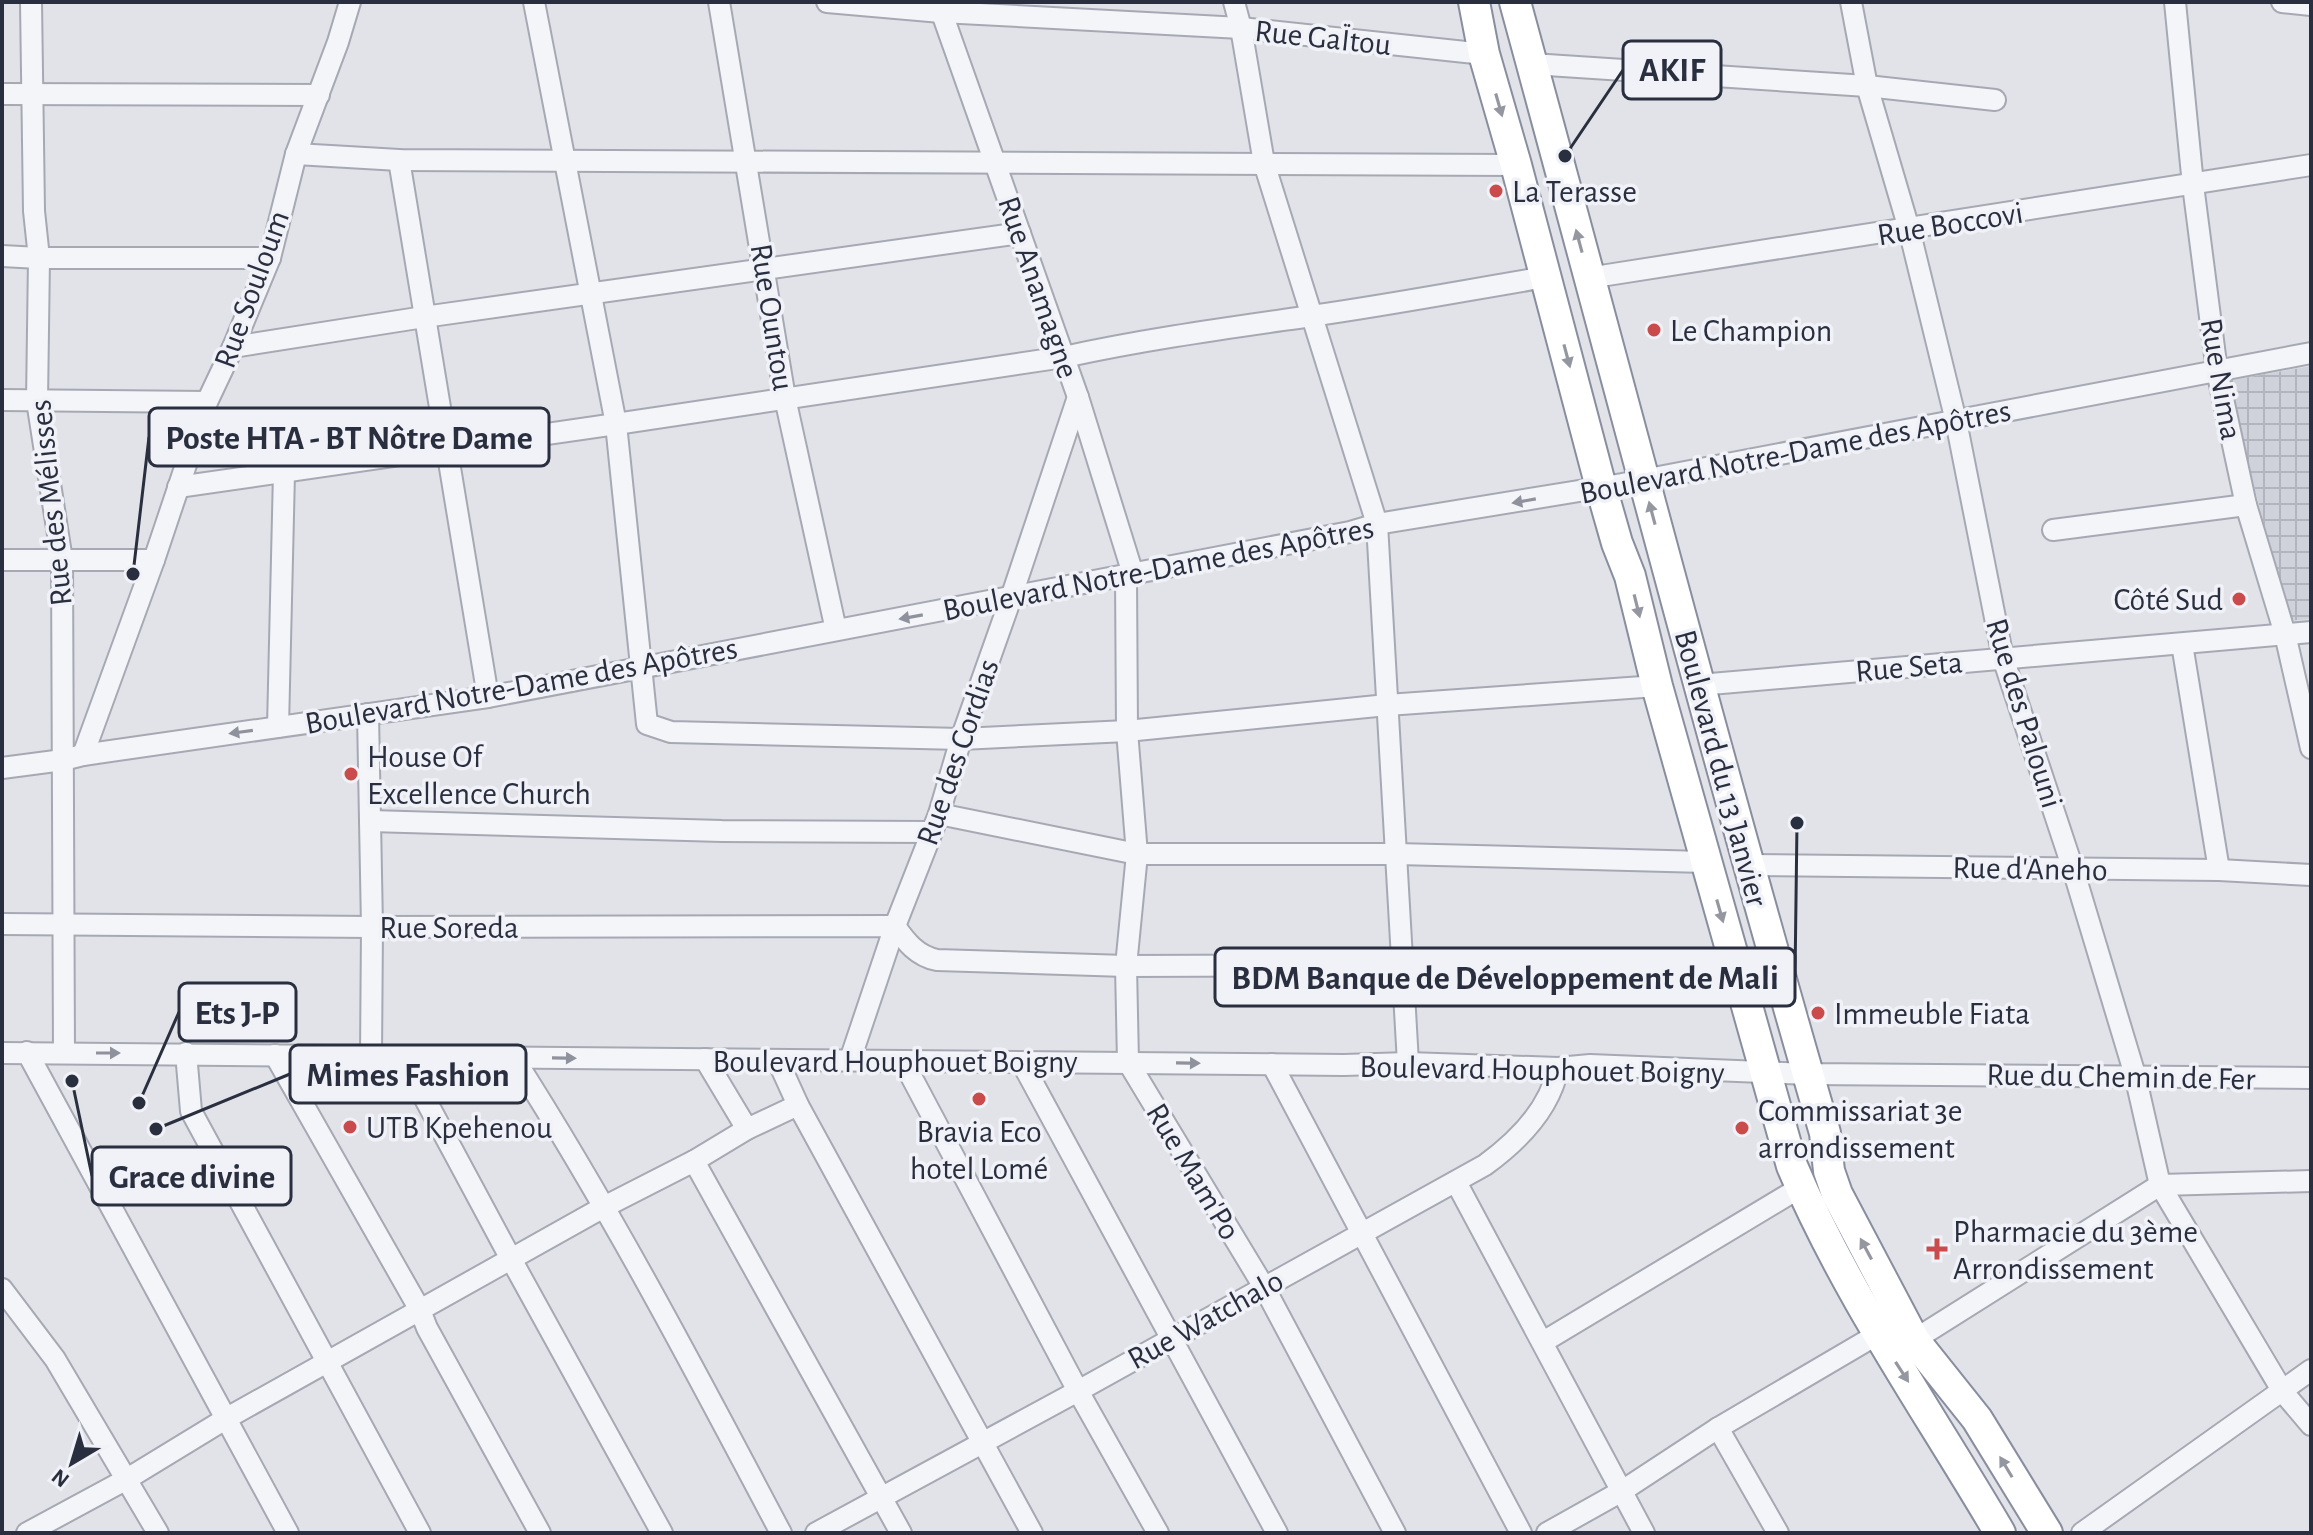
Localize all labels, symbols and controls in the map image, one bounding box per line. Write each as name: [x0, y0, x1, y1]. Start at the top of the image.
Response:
street label: Rue GaÏtou: [1253, 14, 1393, 61]
callout: AKIF: [1623, 41, 1721, 99]
text: AKIF: [1639, 54, 1705, 88]
one-way arrow: [1493, 92, 1505, 117]
place label: La Terasse: [1512, 176, 1637, 208]
marker: La Terasse: [1487, 182, 1505, 200]
street label: Rue Anamagne: [992, 192, 1084, 382]
street label: Rue Boccovi: [1875, 197, 2025, 251]
street label: Rue Souloum: [209, 206, 295, 372]
one-way arrow: [1572, 229, 1584, 254]
street label: Rue Ountou: [745, 242, 799, 393]
place label: Le Champion: [1670, 315, 1832, 347]
street label: Rue Nima: [2195, 316, 2247, 443]
marker: Le Champion: [1645, 321, 1663, 339]
one-way arrow: [1561, 343, 1573, 368]
street label: Boulevard Notre-Dame des Apôtres: [1577, 394, 2013, 510]
street label: Rue des Mélisses: [24, 398, 78, 608]
callout: Poste HTA - BT Nôtre Dame: [149, 408, 549, 466]
text: Poste HTA - BT Nôtre Dame: [165, 422, 533, 456]
one-way arrow: [1511, 495, 1536, 507]
one-way arrow: [1646, 501, 1658, 526]
street label: Boulevard Notre-Dame des Apôtres: [940, 511, 1376, 627]
place label: Côté Sud: [2114, 584, 2223, 616]
marker: Côté Sud: [2230, 590, 2248, 608]
one-way arrow: [1632, 593, 1644, 618]
one-way arrow: [899, 611, 924, 623]
street label: Rue des Palouni: [1980, 615, 2068, 812]
street label: Boulevard du 13 Janvier: [1669, 627, 1774, 911]
street label: Boulevard Notre-Dame des Apôtres: [303, 632, 740, 740]
street label: Rue Seta: [1854, 646, 1964, 688]
street label: Rue des Cordias: [911, 655, 1005, 850]
one-way arrow: [229, 726, 254, 739]
place label: House Of Excellence Church: [367, 741, 591, 810]
marker: House Of Excellence Church: [342, 765, 360, 783]
street label: Rue d'Aneho: [1952, 852, 2108, 886]
one-way arrow: [1714, 898, 1726, 923]
street label: Rue Soreda: [379, 912, 519, 944]
callout: BDM Banque de Développement de Mali: [1215, 948, 1795, 1006]
text: BDM Banque de Développement de Mali: [1231, 962, 1779, 996]
callout: Ets J-P: [179, 983, 296, 1041]
text: Ets J-P: [195, 997, 280, 1031]
place label: Immeuble Fiata: [1834, 998, 2030, 1030]
marker: Immeuble Fiata: [1809, 1004, 1827, 1022]
callout: Mimes Fashion: [290, 1045, 526, 1103]
street label: Boulevard Houphouet Boigny: [712, 1046, 1078, 1078]
one-way arrow: [96, 1047, 121, 1059]
one-way arrow: [552, 1051, 577, 1064]
street label: Boulevard Houphouet Boigny: [1359, 1051, 1725, 1089]
one-way arrow: [1176, 1057, 1201, 1069]
text: Mimes Fashion: [306, 1059, 510, 1093]
street label: Rue du Chemin de Fer: [1986, 1059, 2257, 1095]
marker: Bravia Eco hotel Lomé: [970, 1090, 988, 1108]
place label: Commissariat 3e arrondissement: [1758, 1095, 1962, 1164]
street label: Rue Mam'Po: [1140, 1098, 1246, 1245]
place label: UTB Kpehenou: [366, 1112, 552, 1144]
place label: Bravia Eco hotel Lomé: [910, 1116, 1048, 1185]
marker: UTB Kpehenou: [341, 1118, 359, 1136]
marker: Commissariat 3e arrondissement: [1733, 1119, 1751, 1137]
callout: Grace divine: [92, 1147, 291, 1205]
text: Grace divine: [109, 1161, 275, 1195]
place label: Pharmacie du 3ème Arrondissement: [1953, 1216, 2198, 1285]
one-way arrow: [1859, 1237, 1872, 1260]
marker: Pharmacie du 3ème Arrondissement: [1928, 1240, 1946, 1258]
street label: Rue Watchalo: [1122, 1264, 1289, 1376]
one-way arrow: [1894, 1361, 1909, 1382]
north arrow: [32, 1423, 112, 1503]
one-way arrow: [1999, 1456, 2013, 1478]
text: N: [48, 1465, 73, 1491]

